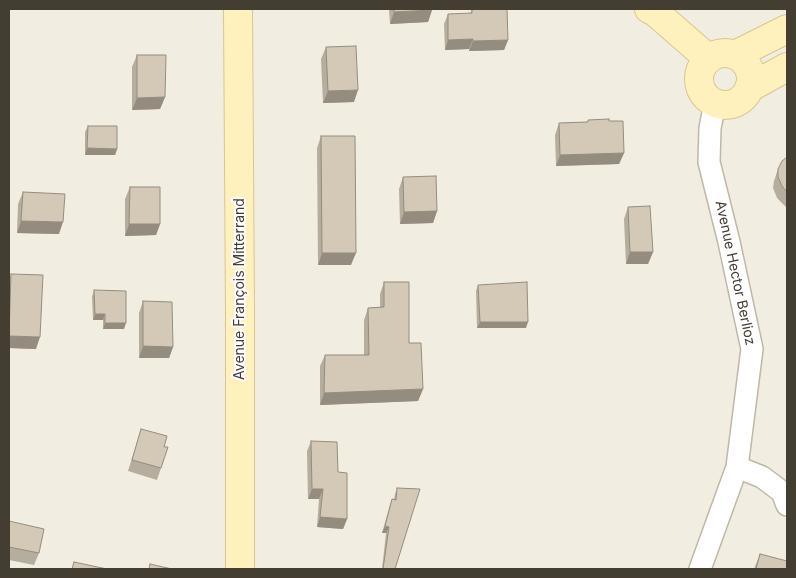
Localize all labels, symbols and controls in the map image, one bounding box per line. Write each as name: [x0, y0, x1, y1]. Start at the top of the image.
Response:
street label: Avenue François Mitterrand: [232, 198, 248, 380]
street label: Avenue Hector Berlioz: [711, 199, 759, 347]

